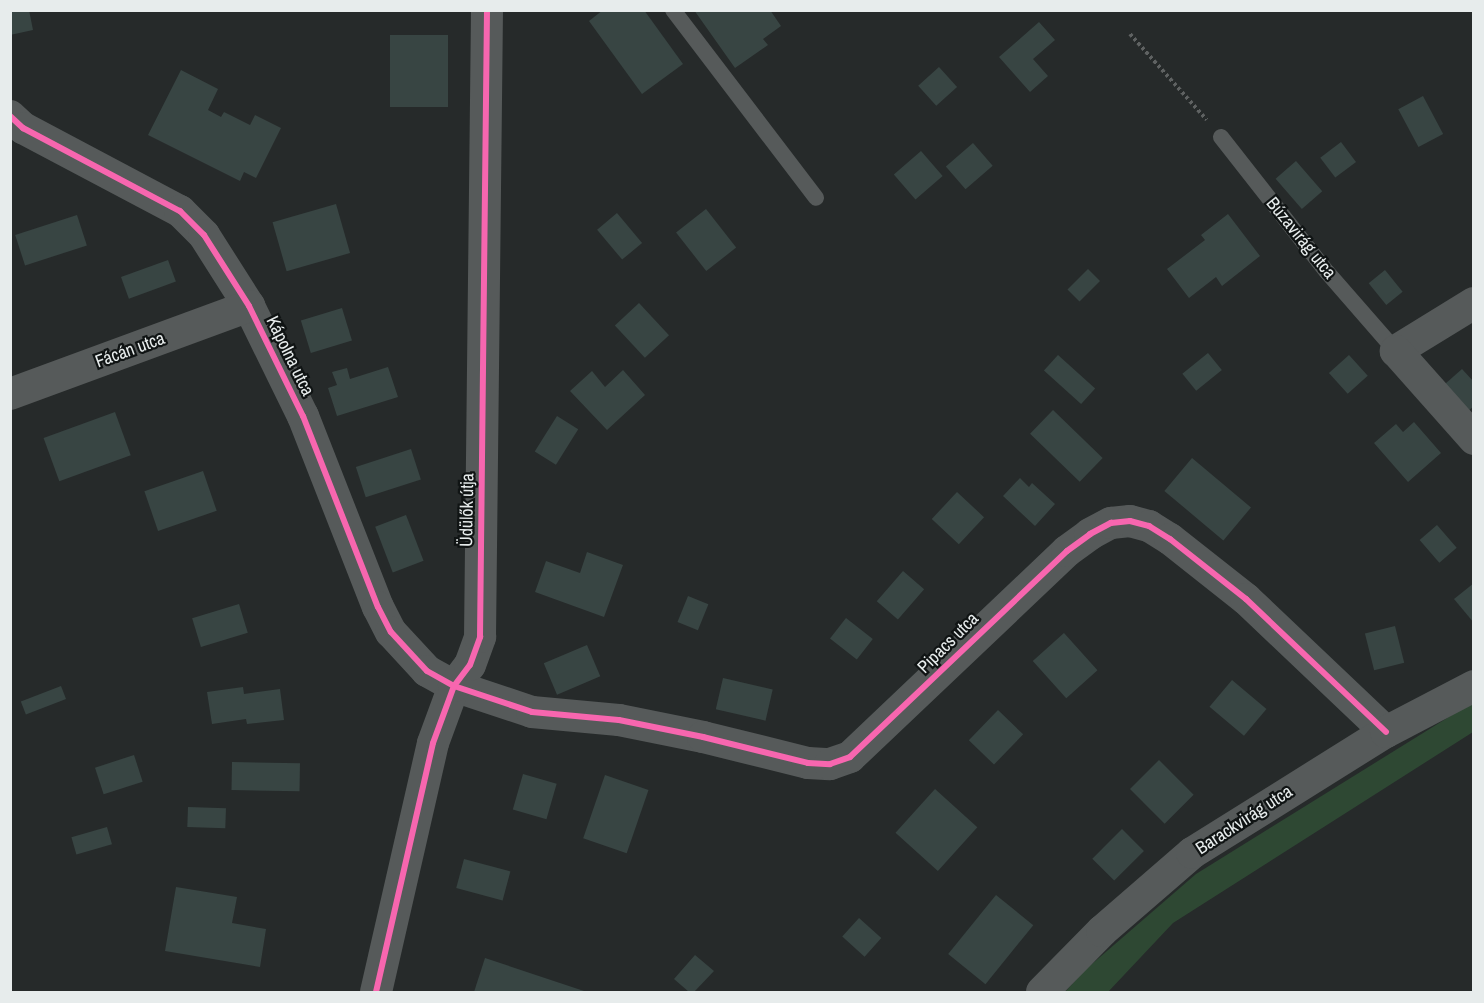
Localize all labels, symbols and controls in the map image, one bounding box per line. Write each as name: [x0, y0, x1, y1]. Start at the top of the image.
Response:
street label: Búzavirág utca: [1262, 193, 1340, 283]
street label: Kápolna utca: [261, 313, 319, 399]
street label: Fácán utca: [92, 327, 168, 373]
street label: Üdülők útja: [456, 473, 478, 547]
street label: Pipacs utca: [913, 608, 983, 678]
street label: Barackvirág utca: [1192, 781, 1296, 859]

